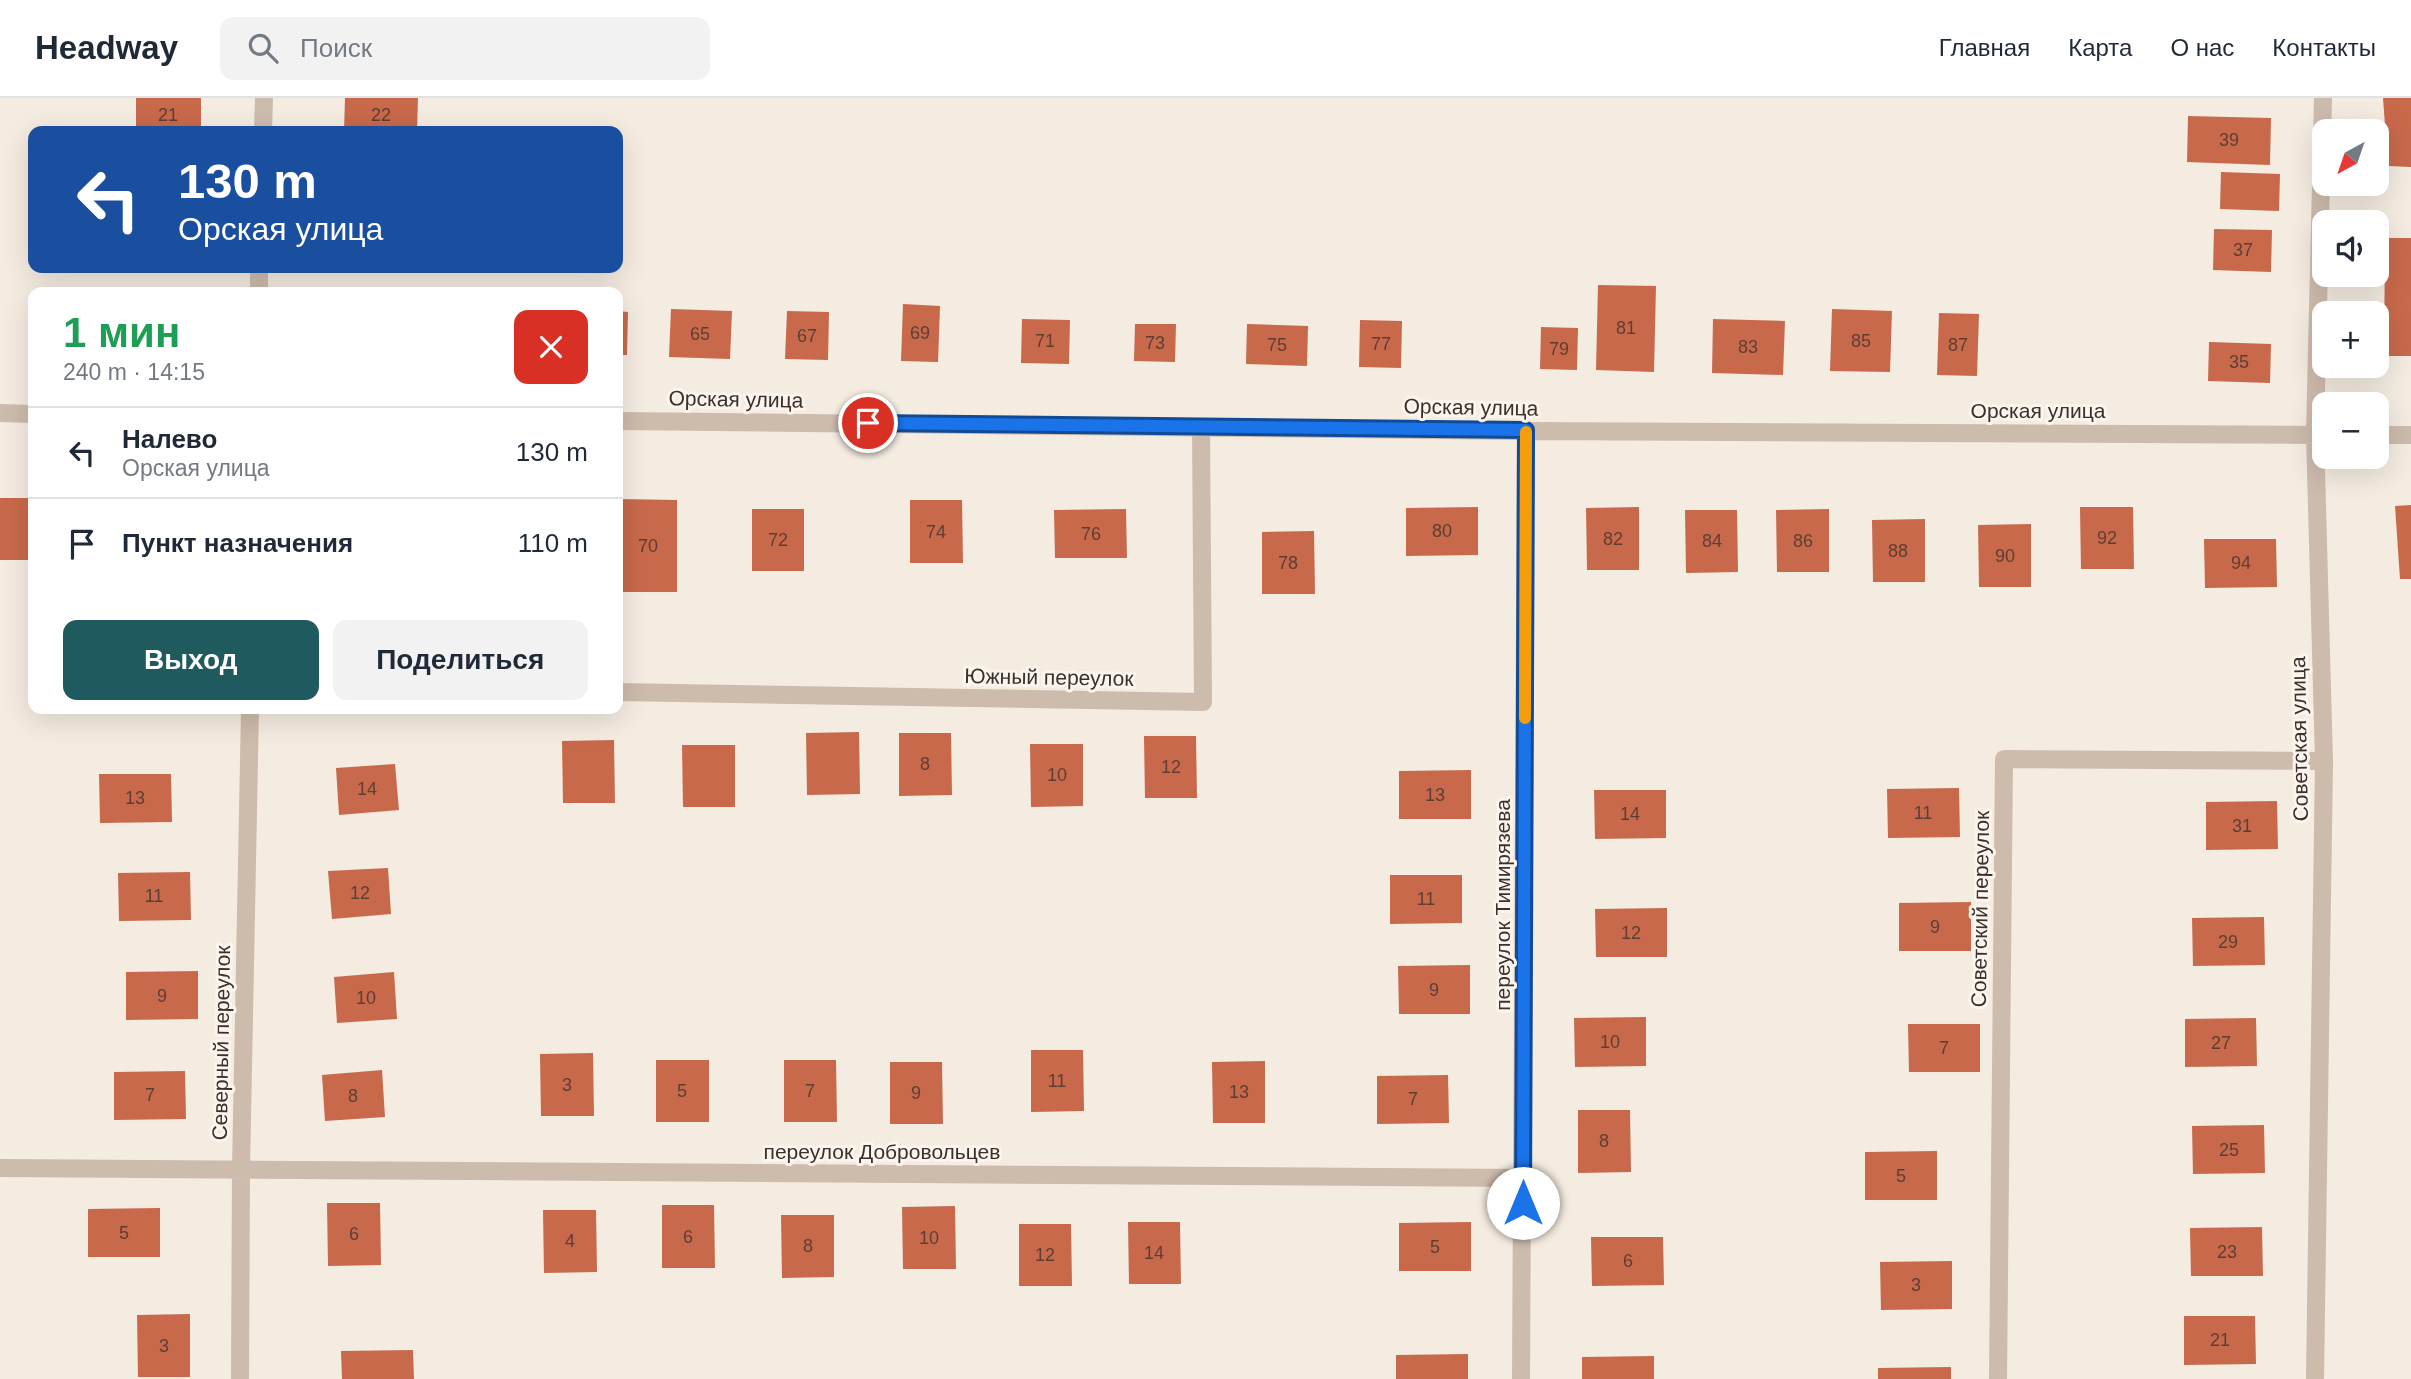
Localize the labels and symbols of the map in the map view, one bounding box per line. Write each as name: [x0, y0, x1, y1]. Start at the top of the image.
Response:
house number: 21: [158, 105, 178, 125]
house number: 22: [371, 105, 391, 125]
north arrow: [2312, 119, 2389, 196]
house number: 39: [2219, 130, 2239, 150]
house number: 37: [2233, 240, 2253, 260]
house number: 81: [1616, 318, 1636, 338]
house number: 69: [910, 323, 930, 343]
house number: 65: [690, 324, 710, 344]
house number: 67: [797, 326, 817, 346]
house number: 71: [1035, 331, 1055, 351]
house number: 85: [1851, 331, 1871, 351]
house number: 73: [1145, 333, 1165, 353]
house number: 77: [1371, 334, 1391, 354]
house number: 75: [1267, 335, 1287, 355]
house number: 87: [1948, 335, 1968, 355]
house number: 83: [1738, 337, 1758, 357]
house number: 79: [1549, 339, 1569, 359]
house number: 35: [2229, 352, 2249, 372]
street label: Орская улица: [668, 386, 804, 412]
pin: [838, 393, 898, 453]
street label: Орская улица: [1403, 394, 1539, 420]
street label: Орская улица: [1971, 399, 2106, 422]
house number: 80: [1432, 521, 1452, 541]
house number: 74: [926, 522, 946, 542]
house number: 76: [1081, 524, 1101, 544]
house number: 92: [2097, 528, 2117, 548]
house number: 82: [1603, 529, 1623, 549]
house number: 72: [768, 530, 788, 550]
house number: 84: [1702, 531, 1722, 551]
house number: 86: [1793, 531, 1813, 551]
house number: 70: [638, 536, 658, 556]
house number: 88: [1888, 541, 1908, 561]
house number: 90: [1995, 546, 2015, 566]
house number: 78: [1278, 553, 1298, 573]
house number: 94: [2231, 553, 2251, 573]
street label: Советская улица: [2286, 656, 2312, 822]
street label: Южный переулок: [964, 664, 1135, 690]
house number: 8: [920, 754, 930, 774]
house number: 12: [1161, 757, 1181, 777]
house number: 10: [1047, 765, 1067, 785]
house number: 14: [357, 779, 377, 799]
house number: 13: [1425, 785, 1445, 805]
house number: 13: [125, 788, 145, 808]
street label: переулок Тимирязева: [1491, 799, 1514, 1011]
house number: 11: [1914, 803, 1932, 823]
house number: 14: [1620, 804, 1640, 824]
street label: Советский переулок: [1967, 810, 1993, 1008]
house number: 31: [2232, 816, 2252, 836]
house number: 12: [350, 883, 370, 903]
house number: 11: [145, 886, 163, 906]
house number: 11: [1417, 889, 1435, 909]
house number: 9: [1930, 917, 1940, 937]
house number: 12: [1621, 923, 1641, 943]
house number: 29: [2218, 932, 2238, 952]
street label: Северный переулок: [208, 945, 234, 1141]
house number: 9: [1429, 980, 1439, 1000]
house number: 9: [157, 986, 167, 1006]
house number: 10: [356, 988, 376, 1008]
house number: 10: [1600, 1032, 1620, 1052]
house number: 27: [2211, 1033, 2231, 1053]
house number: 7: [1939, 1038, 1949, 1058]
house number: 11: [1048, 1071, 1066, 1091]
house number: 3: [562, 1075, 572, 1095]
house number: 5: [677, 1081, 687, 1101]
house number: 7: [805, 1081, 815, 1101]
house number: 13: [1229, 1082, 1249, 1102]
house number: 9: [911, 1083, 921, 1103]
house number: 7: [145, 1085, 155, 1105]
house number: 8: [348, 1086, 358, 1106]
house number: 7: [1408, 1089, 1418, 1109]
house number: 8: [1599, 1131, 1609, 1151]
street label: переулок Добровольцев: [764, 1140, 1000, 1163]
house number: 25: [2219, 1140, 2239, 1160]
position arrow: [1486, 1166, 1560, 1240]
house number: 5: [1896, 1166, 1906, 1186]
house number: 5: [119, 1223, 129, 1243]
house number: 6: [349, 1224, 359, 1244]
house number: 6: [683, 1227, 693, 1247]
house number: 10: [919, 1228, 939, 1248]
house number: 4: [565, 1231, 575, 1251]
house number: 8: [803, 1236, 813, 1256]
house number: 5: [1430, 1237, 1440, 1257]
house number: 23: [2217, 1242, 2237, 1262]
house number: 14: [1144, 1243, 1164, 1263]
house number: 12: [1035, 1245, 1055, 1265]
house number: 6: [1623, 1251, 1633, 1271]
house number: 3: [1911, 1275, 1921, 1295]
house number: 21: [2210, 1330, 2230, 1350]
house number: 3: [159, 1336, 169, 1356]

